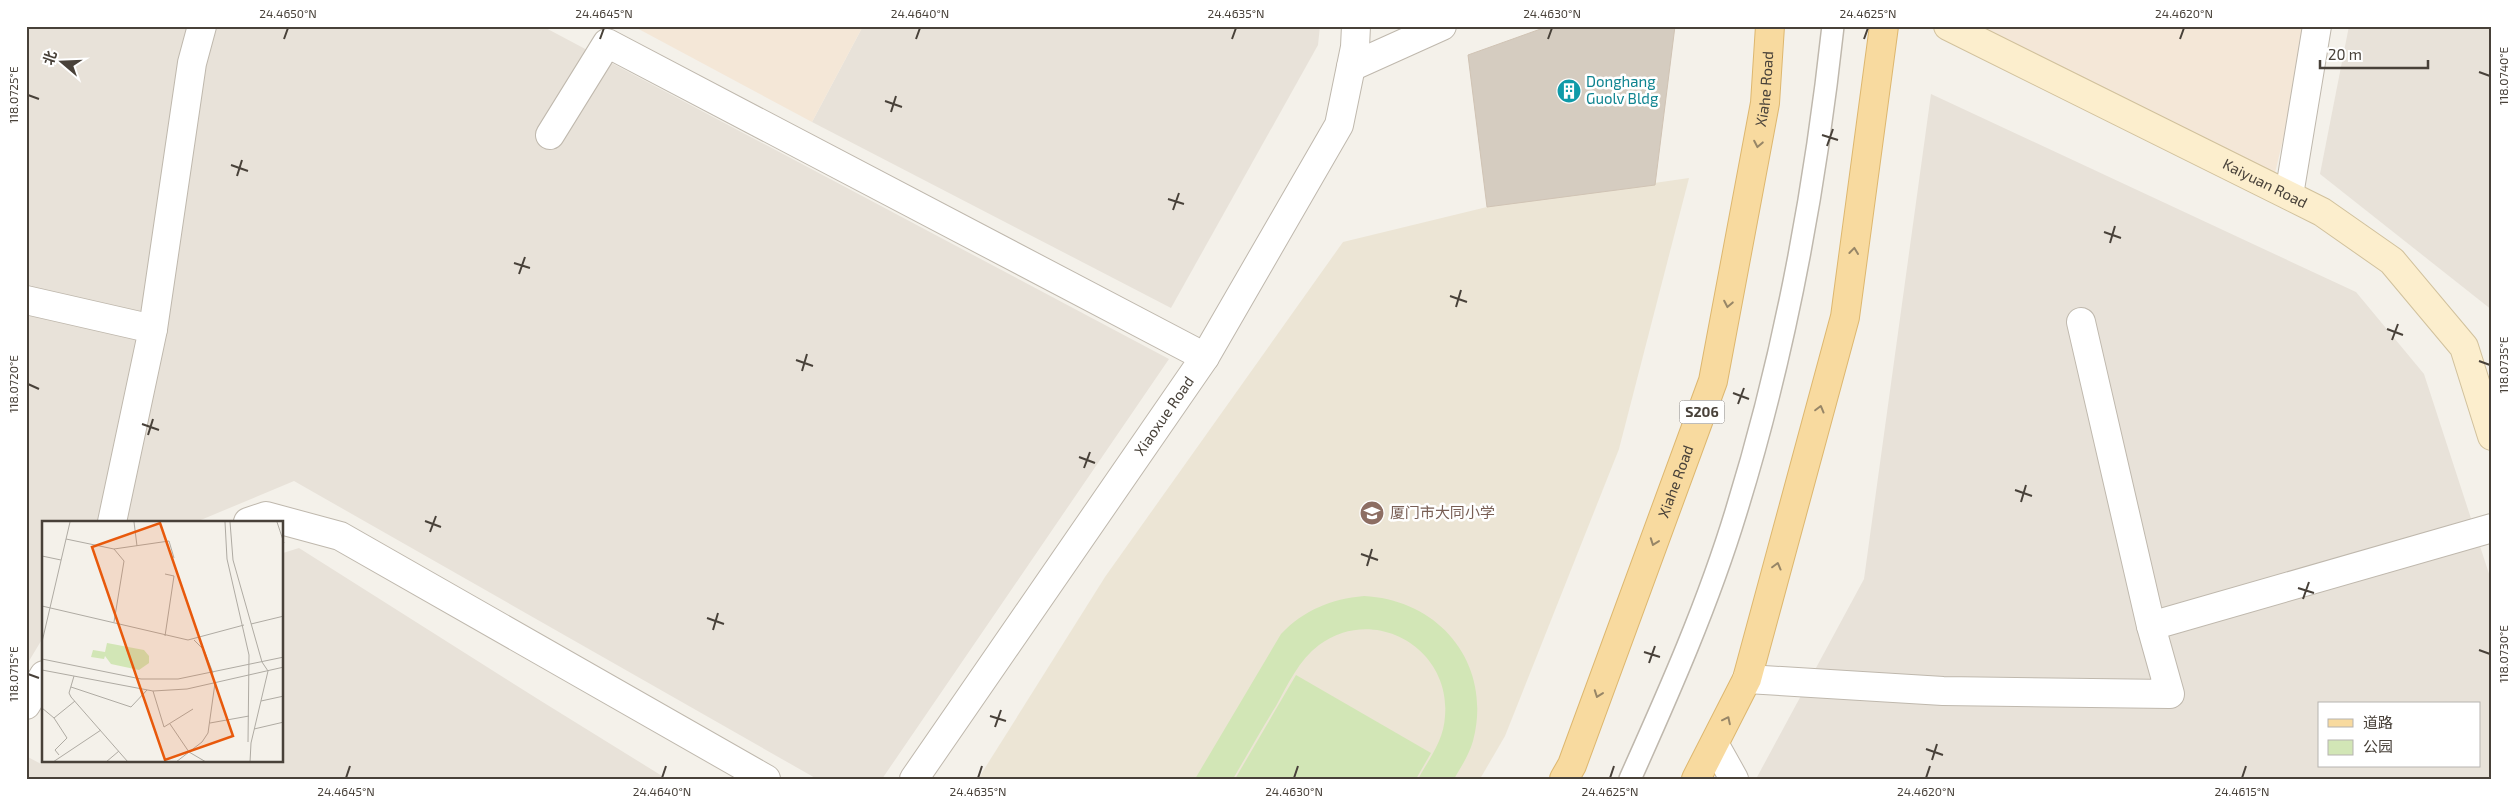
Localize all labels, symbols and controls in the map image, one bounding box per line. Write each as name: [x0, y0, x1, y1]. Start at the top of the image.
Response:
text: 24.4650°N: [259, 6, 317, 20]
text: 24.4645°N: [575, 6, 633, 20]
text: 24.4640°N: [891, 6, 949, 20]
text: 24.4635°N: [1208, 6, 1264, 20]
text: 24.4630°N: [1523, 6, 1581, 20]
text: 24.4625°N: [1839, 6, 1897, 20]
text: 24.4620°N: [2155, 6, 2213, 20]
north arrow: [38, 38, 88, 88]
scale bar: [2320, 38, 2428, 70]
text: 20 m: [2328, 45, 2362, 63]
text: 118.0740°E: [2496, 46, 2510, 105]
text: 北: [39, 48, 60, 67]
street label: Xiahe Road: [1751, 51, 1776, 128]
text: 118.0725°E: [6, 66, 20, 124]
place label: Donghang Guolv Bldg: [1586, 72, 1659, 107]
building icon: Donghang Guolv Bldg: [1556, 78, 1582, 104]
one-way arrow: [1753, 140, 1763, 149]
street label: Kaiyuan Road: [2220, 154, 2311, 211]
one-way arrow: [1848, 246, 1859, 254]
one-way arrow: [1723, 299, 1733, 308]
text: 118.0735°E: [2496, 336, 2510, 394]
text: 118.0720°E: [6, 355, 20, 413]
street label: Xiaoxue Road: [1130, 372, 1197, 458]
road number: S206: [1680, 401, 1724, 424]
one-way arrow: [1814, 405, 1825, 414]
street label: Xiahe Road: [1654, 443, 1697, 520]
school or university icon: 厦门市大同小学: [1359, 500, 1385, 526]
place label: 厦门市大同小学: [1390, 503, 1495, 521]
inset map: [42, 521, 284, 762]
one-way arrow: [1650, 537, 1660, 546]
one-way arrow: [1772, 562, 1782, 571]
text: 118.0730°E: [2496, 625, 2510, 683]
text: 118.0715°E: [6, 646, 20, 702]
one-way arrow: [1594, 690, 1604, 698]
legend: [2318, 702, 2480, 768]
text: 道路: [2363, 713, 2393, 731]
one-way arrow: [1721, 716, 1731, 725]
text: 公园: [2363, 737, 2393, 755]
text: 24.4645°N: [317, 784, 375, 798]
text: 24.4640°N: [633, 784, 691, 798]
text: 24.4635°N: [950, 784, 1006, 798]
text: 24.4630°N: [1265, 784, 1323, 798]
text: 24.4625°N: [1581, 784, 1639, 798]
text: 24.4620°N: [1897, 784, 1955, 798]
text: 24.4615°N: [2214, 784, 2270, 798]

